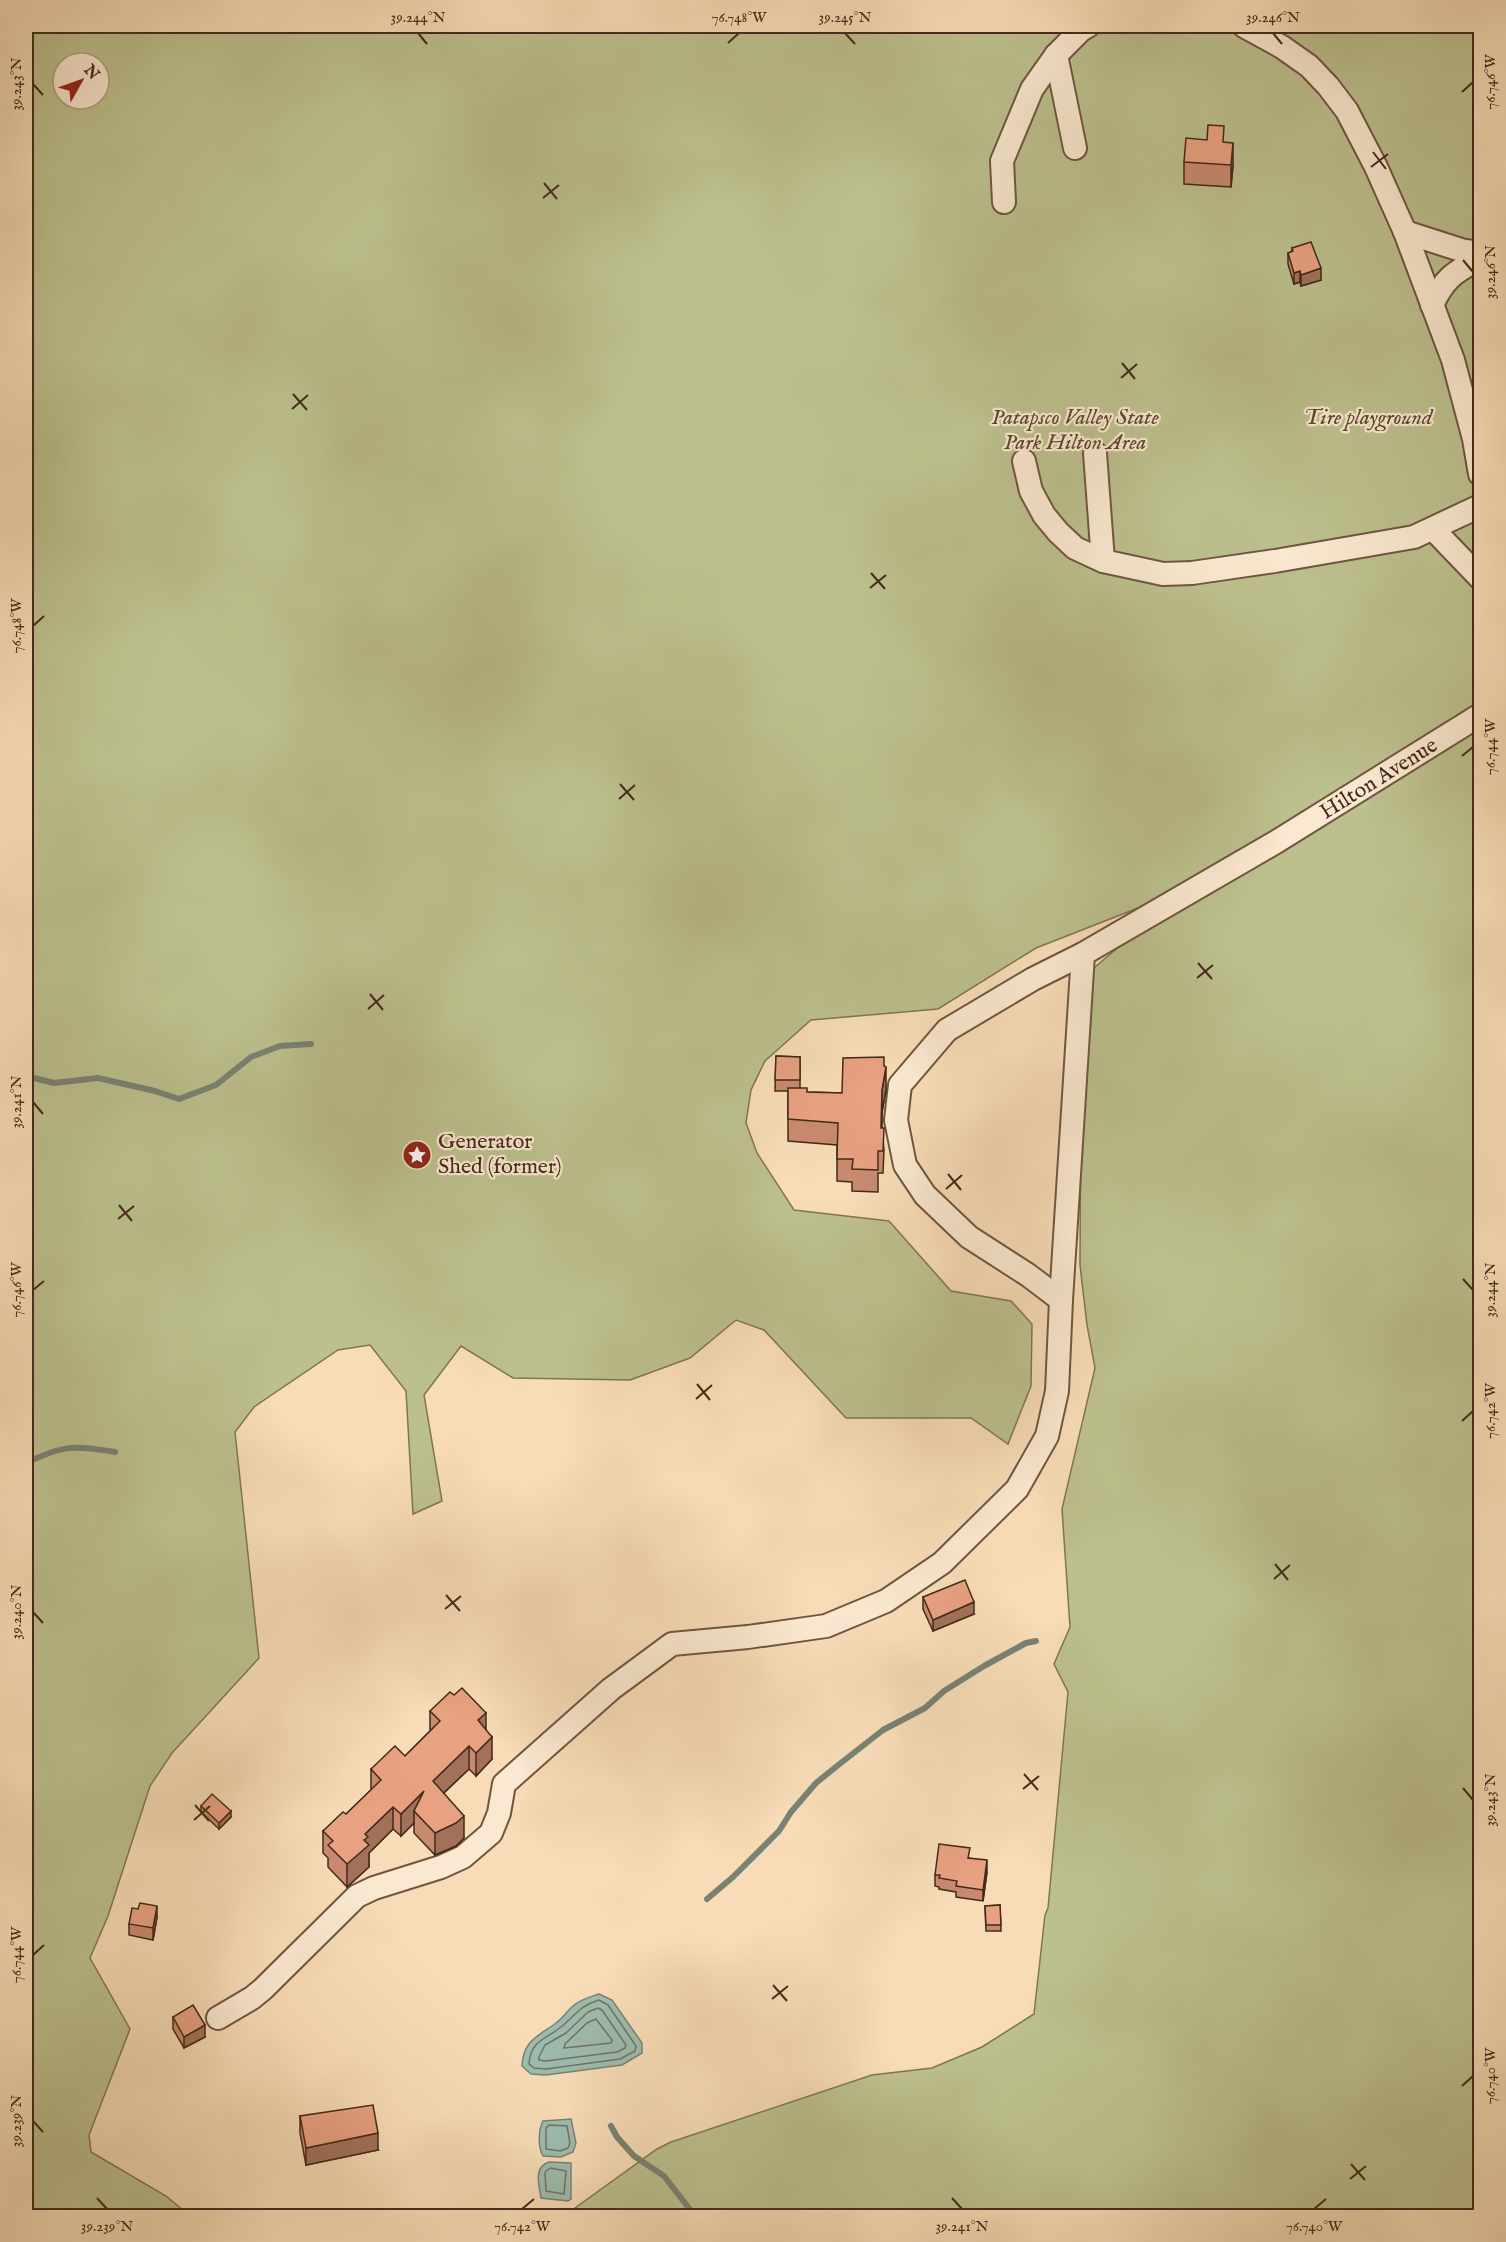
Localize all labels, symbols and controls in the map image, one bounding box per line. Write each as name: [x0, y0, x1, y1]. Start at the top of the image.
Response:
text: 39.244°N: [391, 8, 445, 27]
text: 76.748°W: [711, 8, 767, 27]
text: 39.245°N: [819, 8, 871, 27]
text: 39.246°N: [1246, 8, 1300, 27]
north arrow: [51, 51, 111, 111]
text: 76.746°W: [1481, 54, 1500, 110]
text: 39.243°N: [7, 57, 26, 111]
text: N: [78, 60, 103, 84]
text: 39.246°N: [1481, 245, 1500, 299]
park label: Patapsco Valley State Park Hilton Area: [991, 404, 1159, 457]
park label: Tire playground: [1304, 404, 1434, 432]
text: 76.748°W: [7, 598, 26, 654]
text: 76.744°W: [1481, 718, 1500, 775]
street label: Hilton Avenue: [1315, 732, 1443, 826]
text: 39.241°N: [7, 1075, 26, 1129]
place label: Generator Shed (former): [438, 1128, 562, 1181]
place icon: Generator Shed (former): [401, 1139, 433, 1171]
text: 76.746°W: [7, 1262, 26, 1318]
text: 39.244°N: [1481, 1263, 1500, 1317]
text: 76.742°W: [1481, 1382, 1500, 1439]
text: 39.240°N: [7, 1585, 26, 1639]
text: 39.243°N: [1481, 1773, 1500, 1827]
text: 76.744°W: [7, 1926, 26, 1983]
text: 76.740°W: [1481, 2047, 1500, 2104]
text: 39.239°N: [7, 2095, 26, 2147]
text: 39.239°N: [81, 2217, 133, 2236]
text: 76.742°W: [494, 2217, 551, 2236]
text: 39.241°N: [935, 2217, 989, 2236]
text: 76.740°W: [1286, 2217, 1343, 2236]

